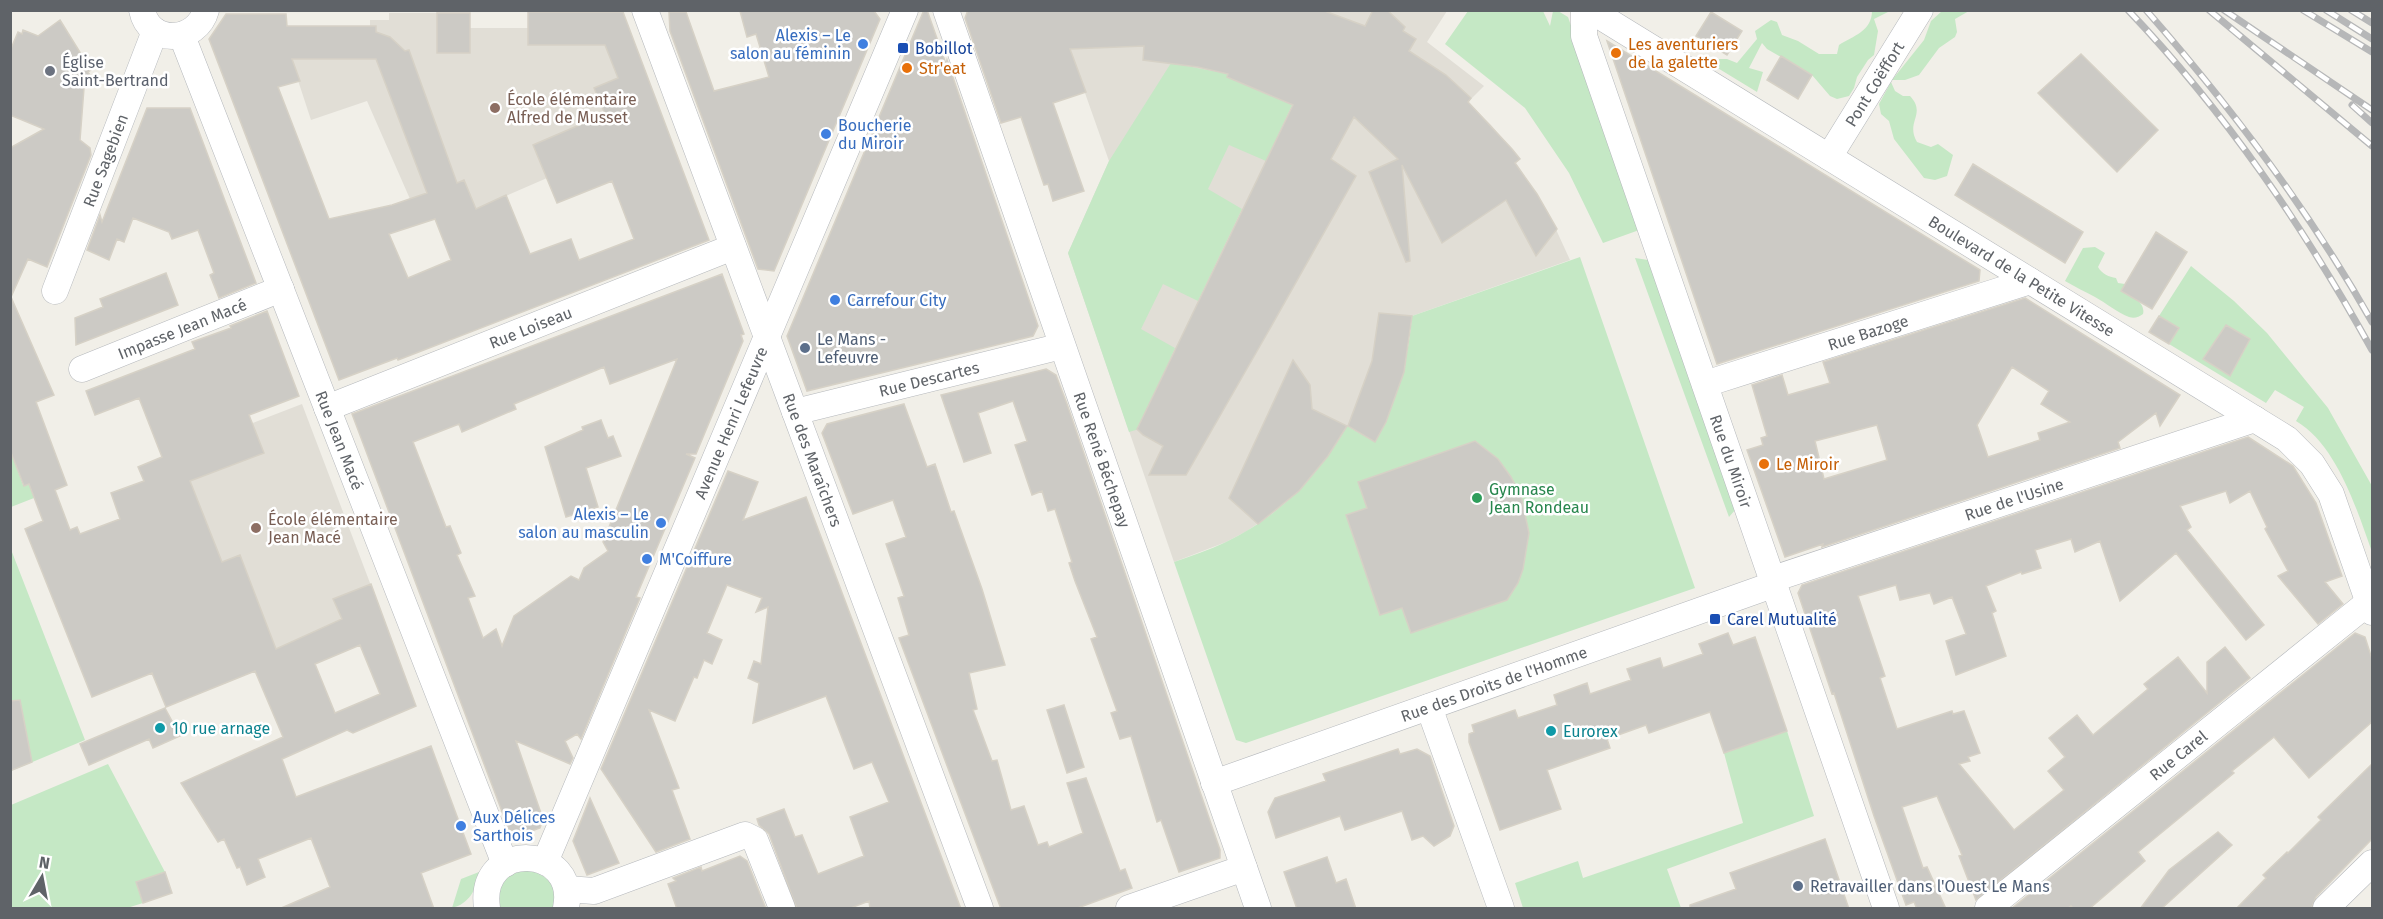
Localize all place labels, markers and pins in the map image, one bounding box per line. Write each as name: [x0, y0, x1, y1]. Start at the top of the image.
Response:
place label: Alexis – Le salon au féminin: [730, 26, 851, 63]
place label: Les aventuriers de la galette: [1628, 35, 1738, 72]
marker: Alexis – Le salon au féminin: [856, 37, 870, 51]
place label: Bobillot: [915, 39, 973, 58]
marker: Bobillot: [896, 41, 910, 55]
marker: Les aventuriers de la galette: [1609, 46, 1623, 60]
place label: Église Saint-Bertrand: [62, 52, 169, 90]
place label: Str'eat: [919, 59, 966, 78]
marker: Str'eat: [900, 61, 914, 75]
marker: Église Saint-Bertrand: [43, 64, 57, 78]
place label: École élémentaire Alfred de Musset: [507, 89, 637, 127]
marker: École élémentaire Alfred de Musset: [488, 101, 502, 115]
place label: Boucherie du Miroir: [838, 116, 912, 153]
marker: Boucherie du Miroir: [819, 127, 833, 141]
place label: Carrefour City: [847, 291, 947, 310]
marker: Carrefour City: [828, 293, 842, 307]
place label: Le Mans - Lefeuvre: [817, 330, 886, 367]
marker: Le Mans - Lefeuvre: [798, 341, 812, 355]
place label: Le Miroir: [1776, 455, 1840, 474]
marker: Le Miroir: [1757, 457, 1771, 471]
place label: Gymnase Jean Rondeau: [1489, 480, 1589, 517]
marker: Gymnase Jean Rondeau: [1470, 491, 1484, 505]
place label: Alexis – Le salon au masculin: [518, 505, 649, 542]
place label: École élémentaire Jean Macé: [268, 509, 398, 547]
marker: Alexis – Le salon au masculin: [654, 516, 668, 530]
marker: École élémentaire Jean Macé: [249, 521, 263, 535]
place label: M'Coiffure: [659, 550, 732, 569]
marker: M'Coiffure: [640, 552, 654, 566]
place label: Carel Mutualité: [1727, 610, 1837, 629]
marker: Carel Mutualité: [1708, 612, 1722, 626]
place label: 10 rue arnage: [172, 719, 270, 738]
marker: 10 rue arnage: [153, 721, 167, 735]
place label: Eurorex: [1563, 722, 1618, 741]
marker: Eurorex: [1544, 724, 1558, 738]
place label: Aux Délices Sarthois: [473, 808, 555, 845]
marker: Aux Délices Sarthois: [454, 819, 468, 833]
place label: Retravailler dans l'Ouest Le Mans: [1810, 877, 2050, 896]
marker: Retravailler dans l'Ouest Le Mans: [1791, 879, 1805, 893]

